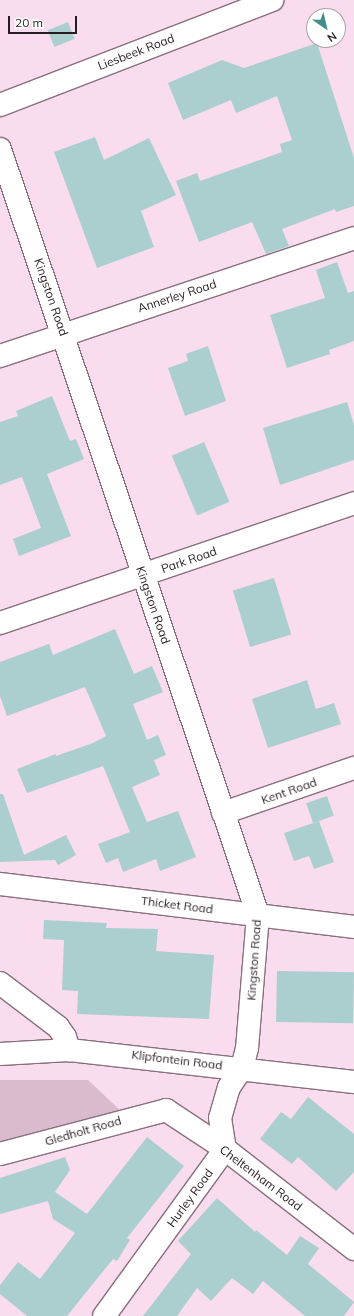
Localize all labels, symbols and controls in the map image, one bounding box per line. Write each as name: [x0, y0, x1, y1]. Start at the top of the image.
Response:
scale bar: [10, 8, 79, 34]
north arrow: [306, 8, 346, 48]
text: 20 m: [15, 15, 43, 30]
text: N: [325, 29, 340, 45]
street label: Liesbeek Road: [96, 31, 176, 73]
street label: Kingston Road: [31, 256, 71, 338]
street label: Annerley Road: [136, 276, 218, 316]
street label: Park Road: [159, 544, 219, 576]
street label: Kingston Road: [133, 564, 173, 646]
street label: Kent Road: [259, 775, 319, 807]
street label: Thicket Road: [140, 893, 214, 917]
street label: Kingston Road: [244, 919, 264, 1001]
street label: Klipfontein Road: [131, 1047, 223, 1073]
street label: Gledholt Road: [43, 1113, 123, 1149]
street label: Cheltenham Road: [217, 1142, 305, 1214]
street label: Hurley Road: [164, 1166, 216, 1230]

